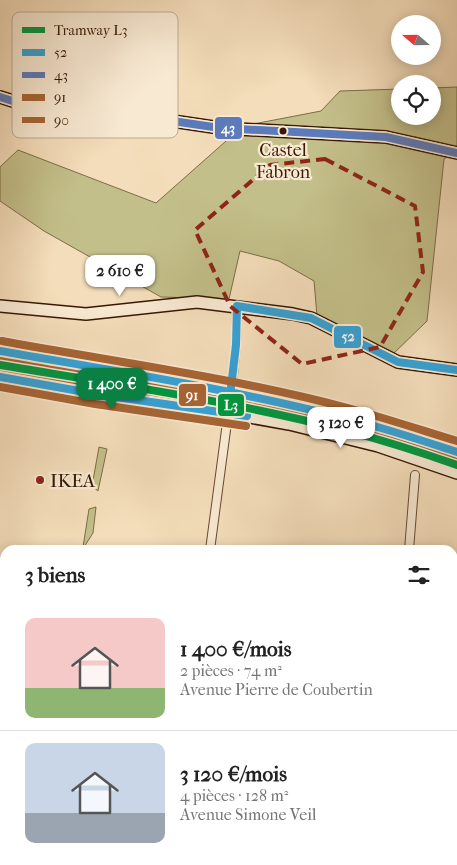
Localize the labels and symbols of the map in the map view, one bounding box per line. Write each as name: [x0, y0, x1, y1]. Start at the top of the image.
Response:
legend: [12, 12, 178, 138]
north arrow: [391, 15, 441, 65]
text: Tramway L3: [54, 22, 127, 39]
text: 52: [54, 44, 67, 61]
text: 43: [54, 67, 68, 84]
text: 91: [54, 89, 66, 106]
text: 90: [54, 112, 69, 129]
line badge: 43: [214, 116, 243, 140]
text: 43: [220, 120, 235, 137]
marker: Castel Fabron: [278, 126, 288, 136]
place label: Castel Fabron: [256, 140, 311, 183]
pin: 2 610 €: [74, 254, 166, 297]
line badge: 52: [333, 325, 362, 349]
text: 52: [341, 328, 355, 345]
pin: 1 400 €: [66, 368, 158, 410]
line badge: 91: [178, 383, 207, 407]
text: 91: [185, 387, 198, 404]
line badge: L3: [217, 393, 245, 417]
text: L3: [224, 397, 238, 414]
pin: 3 120 €: [295, 406, 387, 449]
place label: IKEA: [50, 470, 96, 492]
marker: IKEA: [34, 474, 46, 486]

